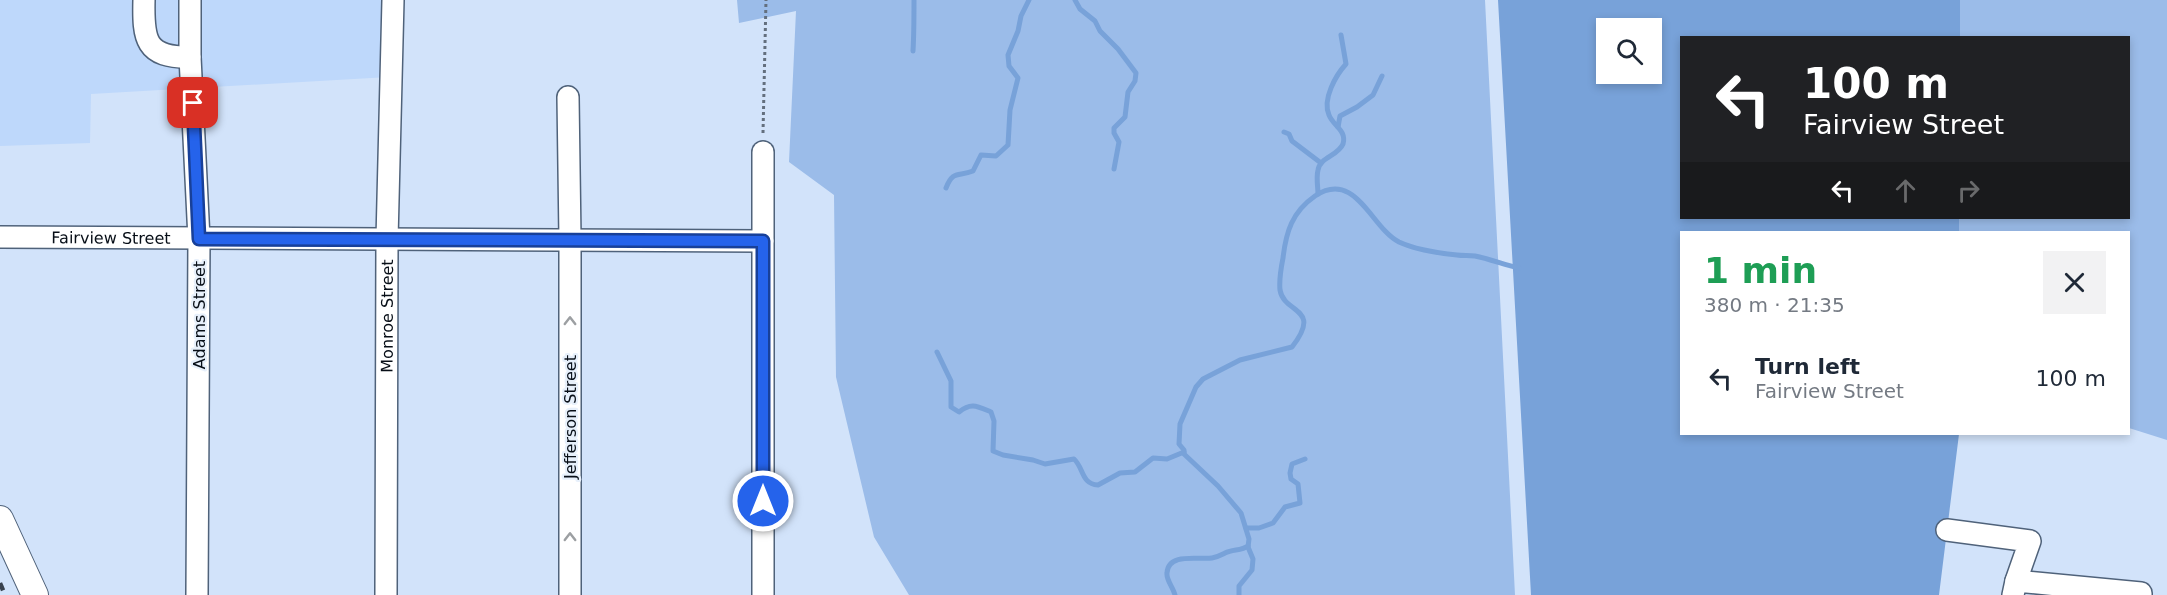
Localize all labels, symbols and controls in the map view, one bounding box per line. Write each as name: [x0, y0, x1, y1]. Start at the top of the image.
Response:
map controls: [1596, 18, 1662, 84]
button: search: [1596, 18, 1662, 84]
text: 100 m: [1803, 59, 1949, 108]
icon: left: [1704, 60, 1782, 138]
pin: [167, 77, 218, 128]
icon: arrive: [176, 86, 209, 119]
text: Fairview Street: [1803, 109, 2004, 140]
icon: left: [1826, 174, 1859, 207]
icon: ahead: [1889, 174, 1922, 207]
icon: right: [1952, 174, 1985, 207]
street label: Fairview Street: [51, 228, 171, 248]
text: 1 min: [1704, 250, 1817, 291]
button: close: [2043, 251, 2106, 314]
street label: Monroe Street: [378, 259, 397, 373]
street label: Adams Street: [190, 261, 209, 369]
text: 380 m · 21:35: [1704, 293, 1845, 317]
one-way arrow: [564, 316, 576, 325]
text: Turn left: [1755, 354, 1860, 379]
street label: Jefferson Street: [561, 355, 580, 480]
icon: left: [1704, 362, 1737, 395]
text: 100 m: [2036, 366, 2106, 391]
text: Fairview Street: [1755, 379, 1904, 403]
position arrow: [731, 469, 795, 533]
one-way arrow: [564, 532, 576, 541]

